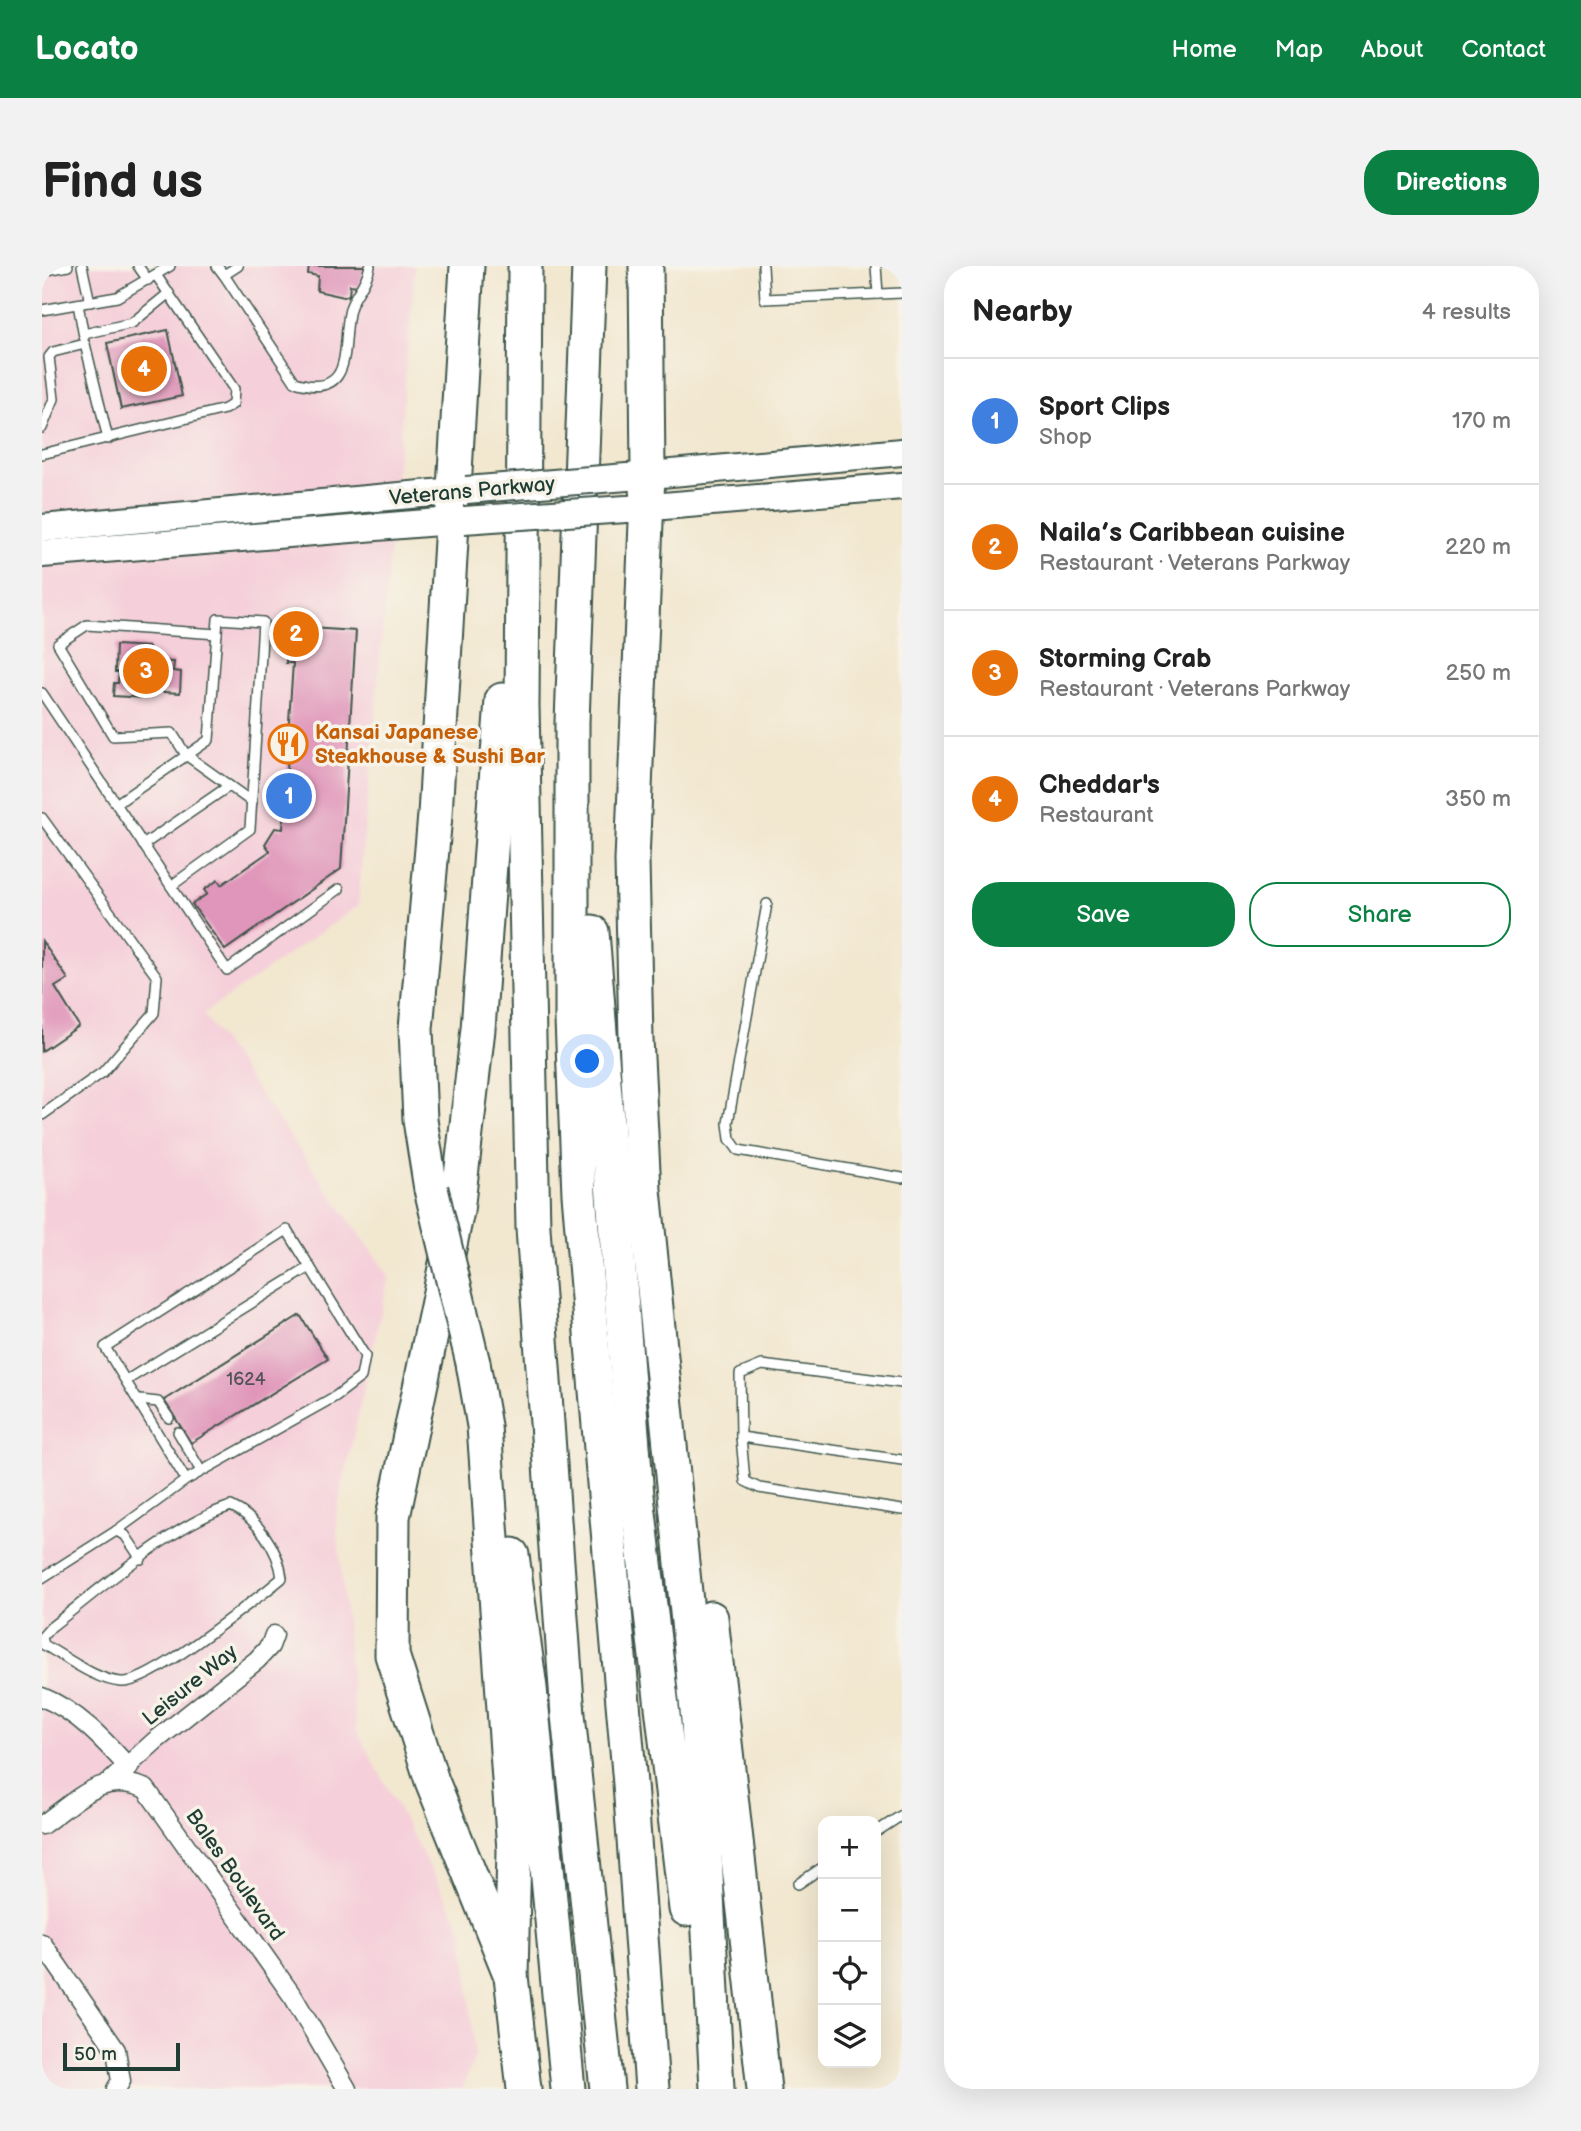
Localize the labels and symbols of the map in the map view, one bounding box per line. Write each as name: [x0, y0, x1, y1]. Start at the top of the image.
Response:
pin: 4: [121, 343, 167, 395]
street label: Veterans Parkway: [388, 471, 557, 511]
pin: 2: [273, 608, 319, 660]
pin: 3: [123, 645, 169, 697]
place label: Kansai Japanese Steakhouse & Sushi Bar: [315, 720, 545, 769]
restaurant icon: Kansai Japanese Steakhouse & Sushi Bar: [267, 723, 309, 765]
pin: 1: [266, 770, 312, 822]
your location: [570, 1044, 604, 1078]
house number: 1624: [226, 1369, 266, 1390]
street label: Leisure Way: [138, 1639, 243, 1731]
street label: Bales Boulevard: [180, 1804, 290, 1946]
scale bar: [63, 2040, 180, 2072]

